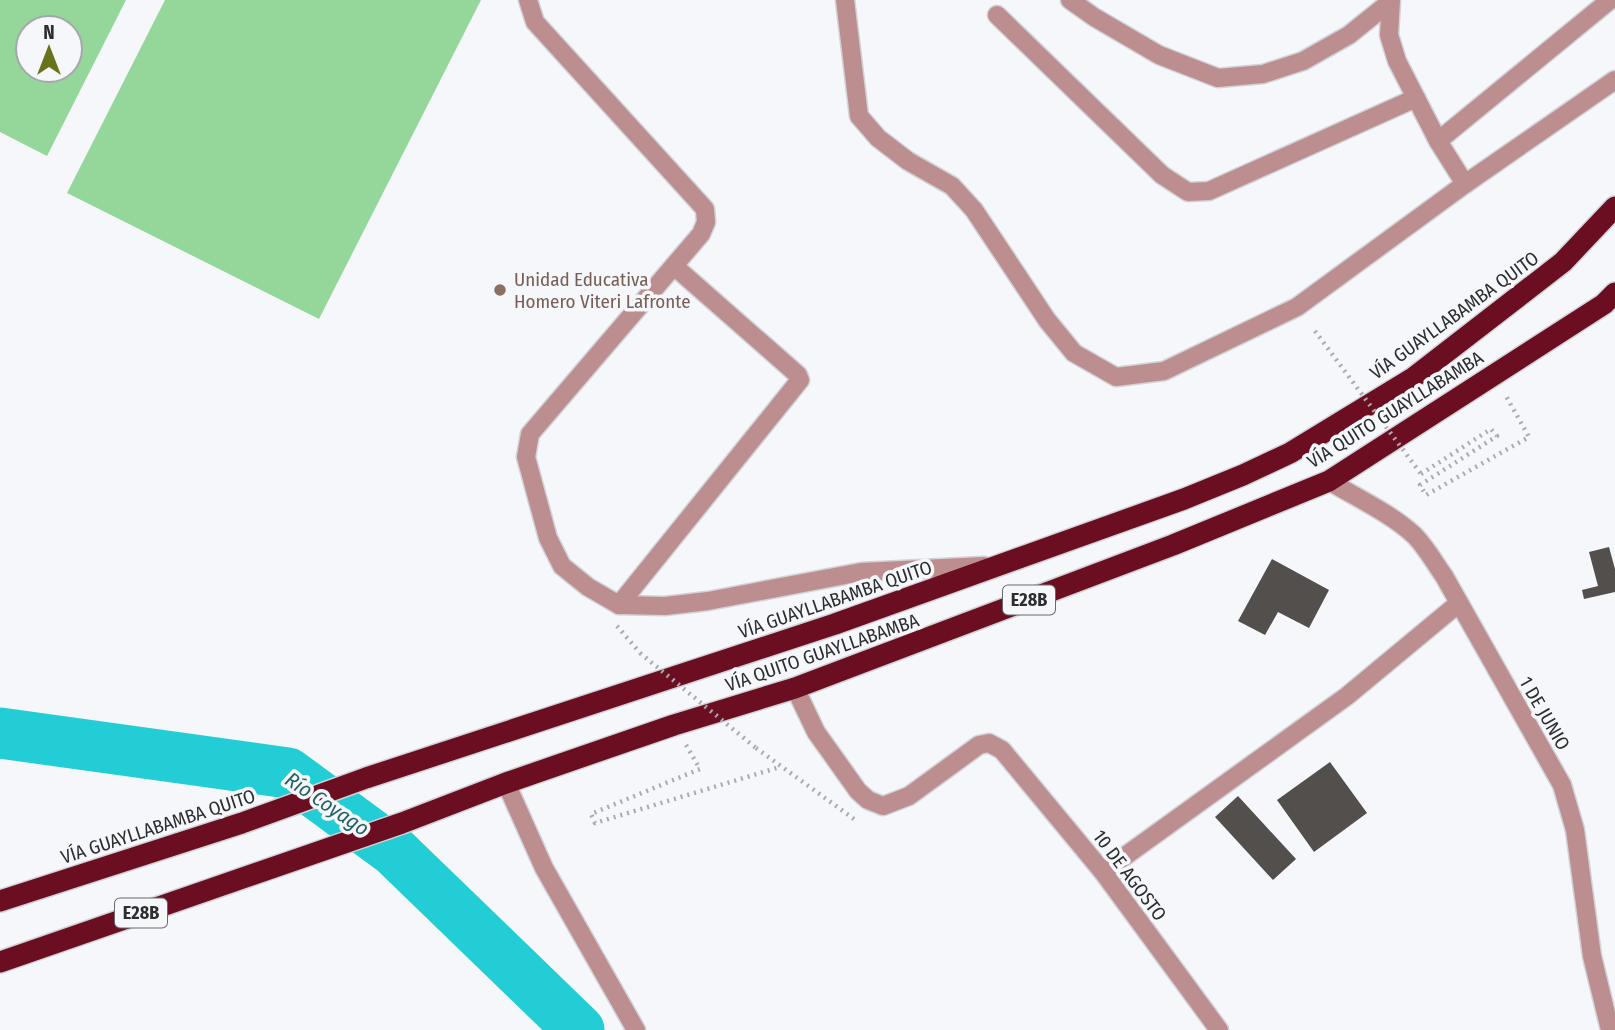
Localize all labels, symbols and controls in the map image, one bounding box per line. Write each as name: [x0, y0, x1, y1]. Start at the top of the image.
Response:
north arrow: [14, 14, 84, 84]
text: N: [43, 21, 55, 44]
street label: VÍA GUAYLLABAMBA QUITO: [1365, 246, 1543, 384]
place label: Unidad Educativa Homero Viteri Lafronte: [514, 268, 691, 313]
marker: Unidad Educativa Homero Viteri Lafronte: [492, 282, 508, 298]
street label: VÍA QUITO GUAYLLABAMBA: [1303, 346, 1487, 473]
street label: VÍA GUAYLLABAMBA QUITO: [735, 556, 935, 643]
road number: E28B: [1003, 586, 1055, 614]
street label: VÍA QUITO GUAYLLABAMBA: [722, 609, 922, 696]
street label: 1 DE JUNIO: [1514, 672, 1575, 754]
water label: Río Coyago: [280, 766, 374, 842]
street label: VÍA GUAYLLABAMBA QUITO: [58, 784, 258, 869]
street label: 10 DE AGOSTO: [1088, 825, 1171, 925]
road number: E28B: [115, 898, 167, 928]

